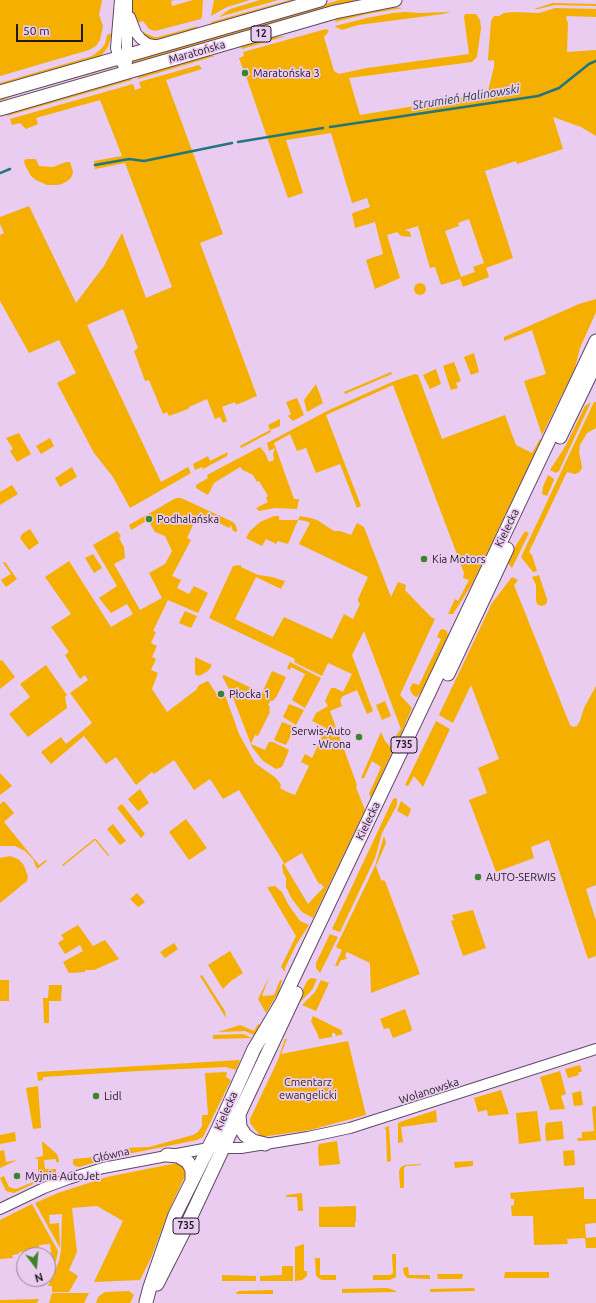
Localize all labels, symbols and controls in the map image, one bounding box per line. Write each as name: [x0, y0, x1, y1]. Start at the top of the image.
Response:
scale bar: [18, 16, 85, 42]
text: 50 m: [23, 24, 50, 37]
road number: 12: [251, 26, 271, 42]
street label: Maratońska: [167, 38, 227, 66]
place label: Maratońska 3: [253, 66, 320, 80]
marker: Maratońska 3: [240, 68, 250, 78]
water label: Strumień Halinowski: [412, 81, 520, 113]
street label: Kielecka: [492, 507, 522, 549]
place label: Podhalańska: [157, 512, 219, 526]
marker: Podhalańska: [144, 514, 154, 524]
place label: Kia Motors: [432, 552, 485, 566]
marker: Kia Motors: [419, 554, 429, 564]
place label: Płocka 1: [229, 687, 270, 701]
marker: Płocka 1: [216, 689, 226, 699]
place label: Serwis-Auto - Wrona: [291, 724, 351, 750]
marker: Serwis-Auto - Wrona: [354, 732, 364, 742]
road number: 735: [391, 737, 417, 753]
street label: Kielecka: [353, 800, 383, 842]
place label: AUTO-SERWIS: [486, 870, 556, 884]
marker: AUTO-SERWIS: [473, 872, 483, 882]
park label: Cmentarz ewangelicki: [279, 1075, 337, 1101]
street label: Wolanowska: [397, 1075, 461, 1107]
place label: Lidl: [104, 1089, 122, 1103]
street label: Kielecka: [212, 1090, 240, 1132]
marker: Lidl: [91, 1091, 101, 1101]
street label: Główna: [91, 1144, 131, 1166]
place label: Myjnia AutoJet: [25, 1169, 100, 1183]
marker: Myjnia AutoJet: [12, 1171, 22, 1181]
road number: 735: [173, 1218, 199, 1234]
north arrow: [16, 1247, 56, 1287]
text: N: [33, 1271, 45, 1284]

